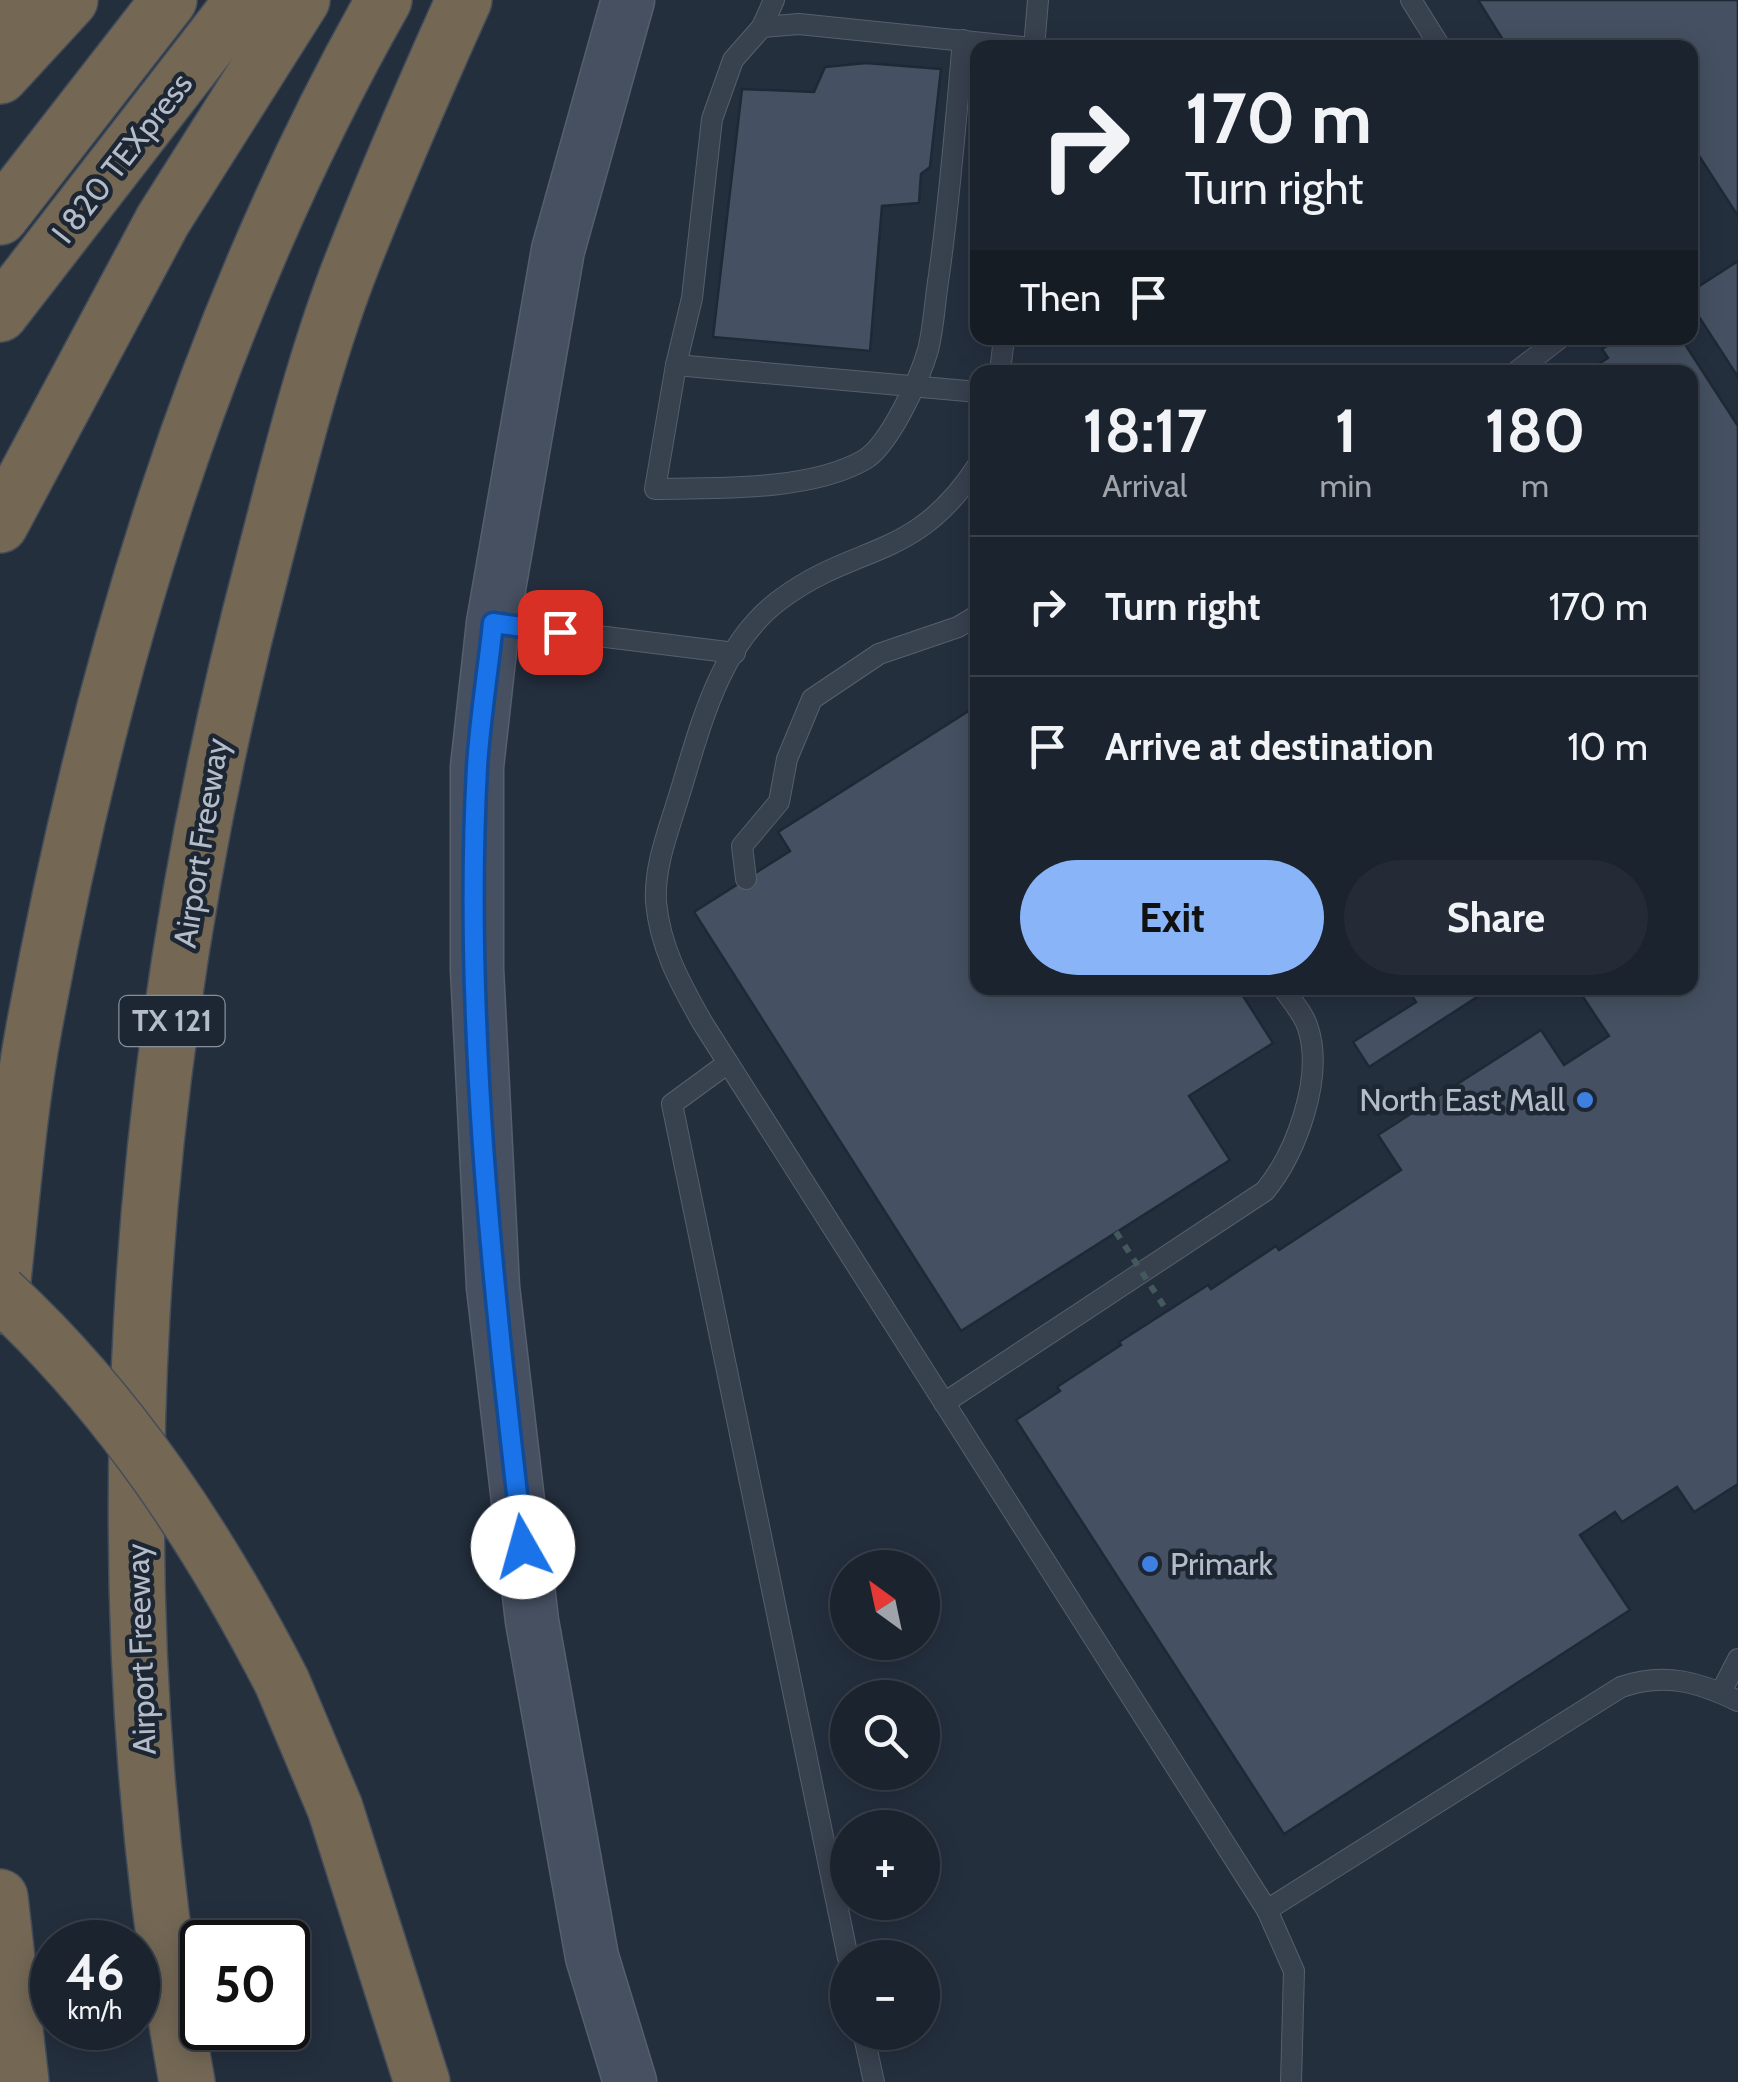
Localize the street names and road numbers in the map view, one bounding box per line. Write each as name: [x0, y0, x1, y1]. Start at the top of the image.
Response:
street label: I 820 TEXpress: [43, 65, 200, 251]
street label: Airport Freeway: [165, 735, 236, 951]
road number: TX 121: [120, 996, 224, 1046]
street label: Airport Freeway: [117, 1542, 164, 1756]

